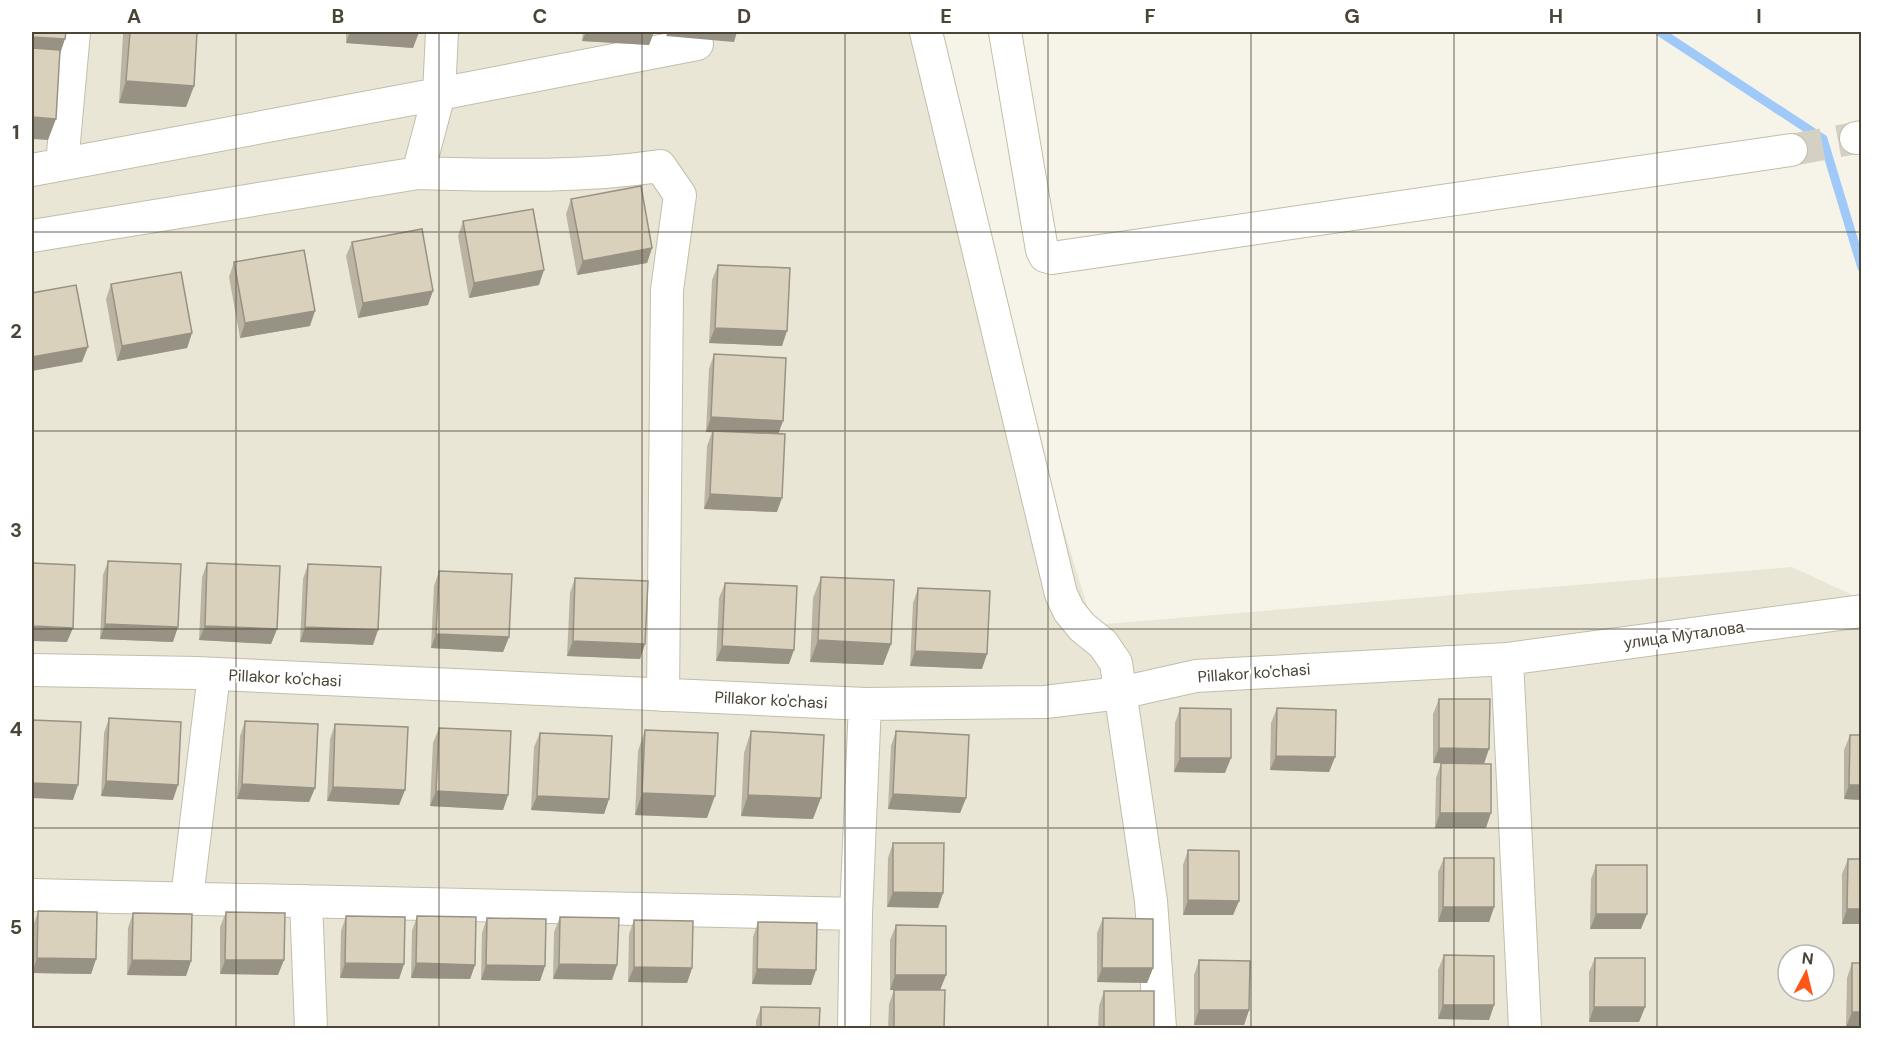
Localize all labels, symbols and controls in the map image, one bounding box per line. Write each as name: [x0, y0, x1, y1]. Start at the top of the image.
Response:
text: A: [127, 3, 141, 29]
text: B: [332, 3, 344, 29]
text: C: [533, 3, 547, 29]
text: D: [737, 3, 751, 29]
text: E: [940, 3, 952, 29]
text: F: [1144, 3, 1156, 29]
text: G: [1344, 3, 1360, 29]
text: H: [1549, 3, 1563, 29]
text: I: [1756, 3, 1762, 29]
text: 1: [12, 119, 20, 145]
text: 2: [10, 318, 22, 344]
text: 3: [10, 517, 22, 543]
street label: улица Муталова: [1622, 616, 1746, 654]
street label: Pillakor ko'chasi: [1197, 659, 1311, 687]
street label: Pillakor ko'chasi: [228, 665, 342, 691]
street label: Pillakor ko'chasi: [714, 687, 828, 713]
text: 4: [10, 716, 23, 742]
text: 5: [10, 914, 22, 940]
north arrow: [1776, 943, 1836, 1003]
text: N: [1801, 947, 1815, 970]

